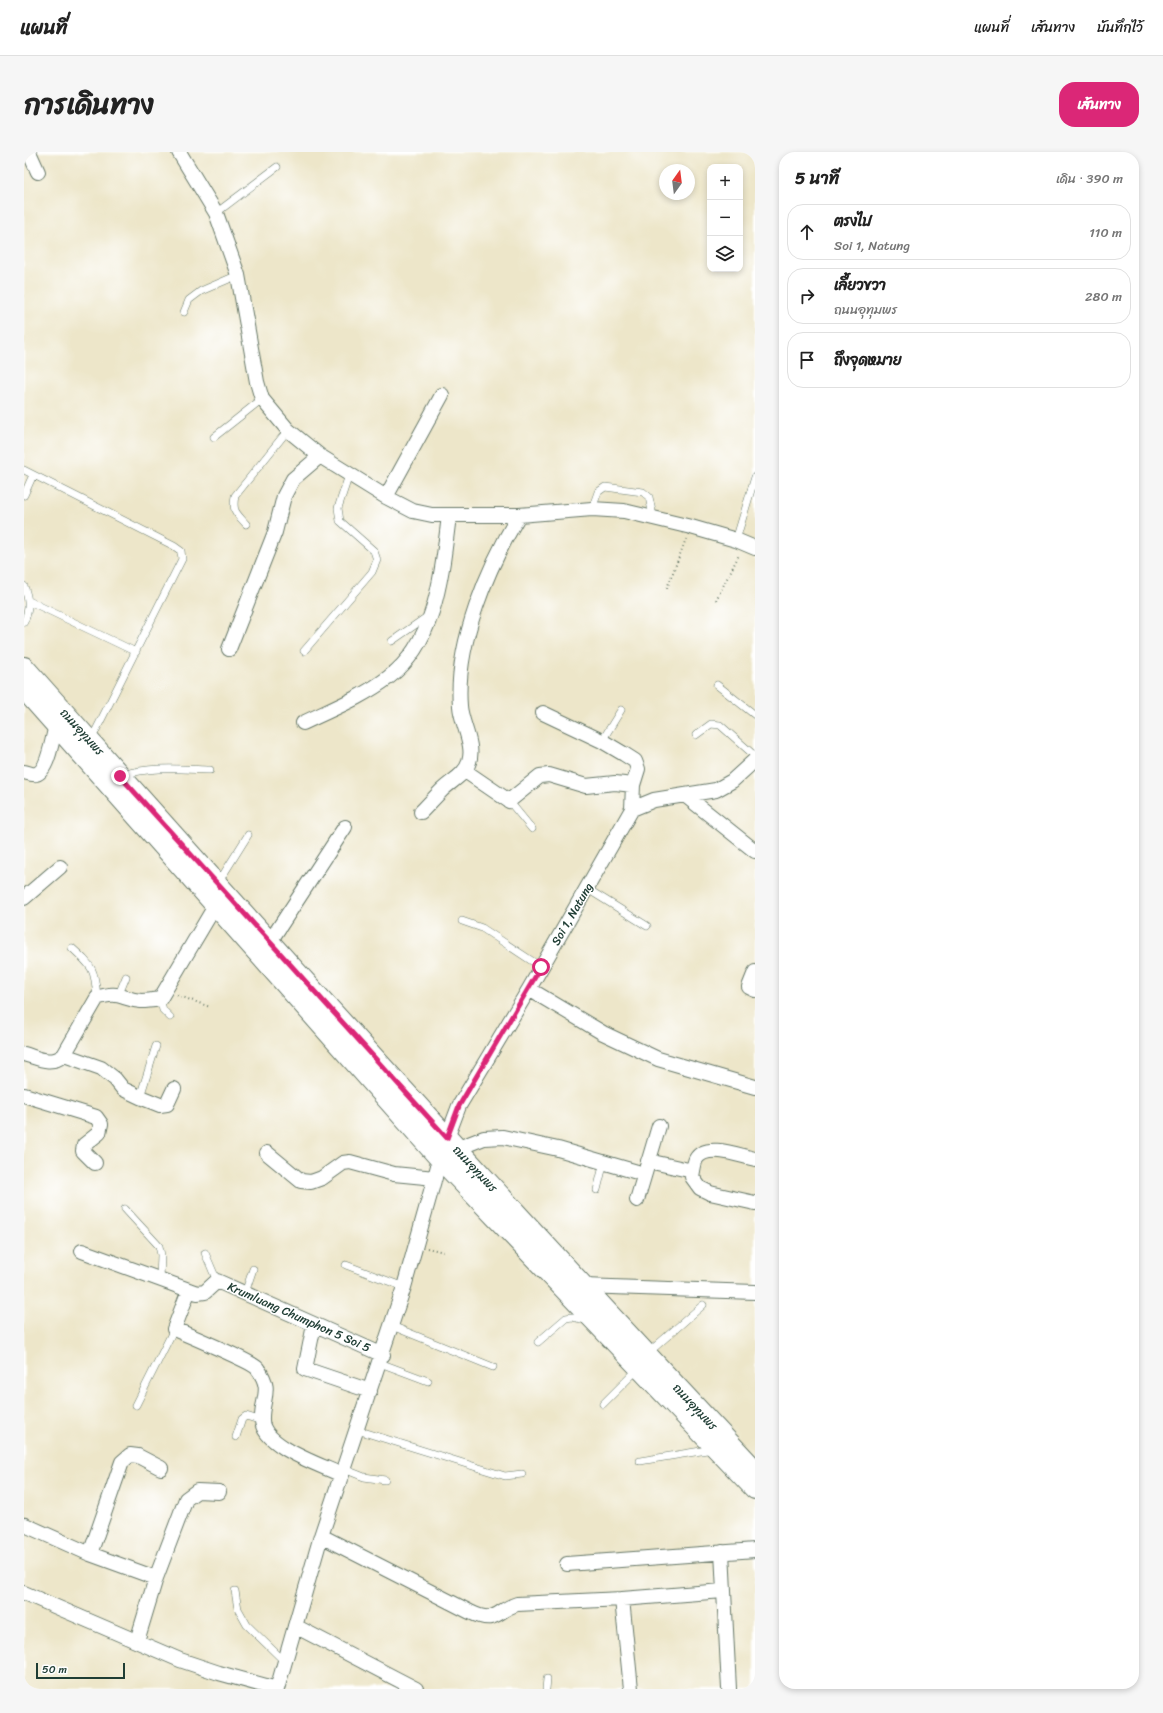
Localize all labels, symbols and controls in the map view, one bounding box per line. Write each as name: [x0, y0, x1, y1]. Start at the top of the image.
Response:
text: แผนที่: [20, 11, 67, 44]
text: แผนที่: [974, 15, 1009, 40]
text: เส้นทาง: [1031, 15, 1075, 40]
text: บันทึกไว้: [1097, 15, 1143, 40]
text: การเดินทาง: [24, 80, 154, 129]
button: เส้นทาง: [1059, 82, 1139, 127]
text: 5 นาที: [795, 163, 839, 193]
north arrow: [659, 164, 695, 200]
map controls: [707, 164, 743, 272]
button: +: [707, 164, 743, 200]
text: เดิน · 390 m: [1056, 167, 1123, 190]
button: −: [707, 200, 743, 236]
text: ตรงไป: [834, 208, 872, 234]
icon: ahead: [796, 221, 818, 243]
text: 110 m: [1089, 221, 1122, 244]
text: Soi 1, Natung: [834, 234, 910, 257]
button: layers: [707, 236, 743, 272]
text: เลี้ยวขวา: [834, 272, 886, 298]
icon: right: [796, 285, 818, 307]
text: 280 m: [1085, 285, 1122, 308]
text: ถนนอุทุมพร: [834, 298, 897, 321]
text: ถึงจุดหมาย: [834, 347, 902, 373]
icon: arrive: [796, 349, 818, 371]
street label: ถนนอุทุมพร: [54, 703, 110, 762]
route end: [111, 767, 129, 785]
street label: Soi 1, Natung: [545, 878, 599, 950]
route start: [532, 958, 550, 976]
street label: ถนนอุทุมพร: [447, 1140, 503, 1198]
street label: Krumluang Chumphon 5 Soi 5: [224, 1275, 374, 1359]
street label: ถนนอุทุมพร: [667, 1378, 723, 1436]
text: 50 m: [42, 1660, 67, 1679]
scale bar: [36, 1661, 125, 1680]

